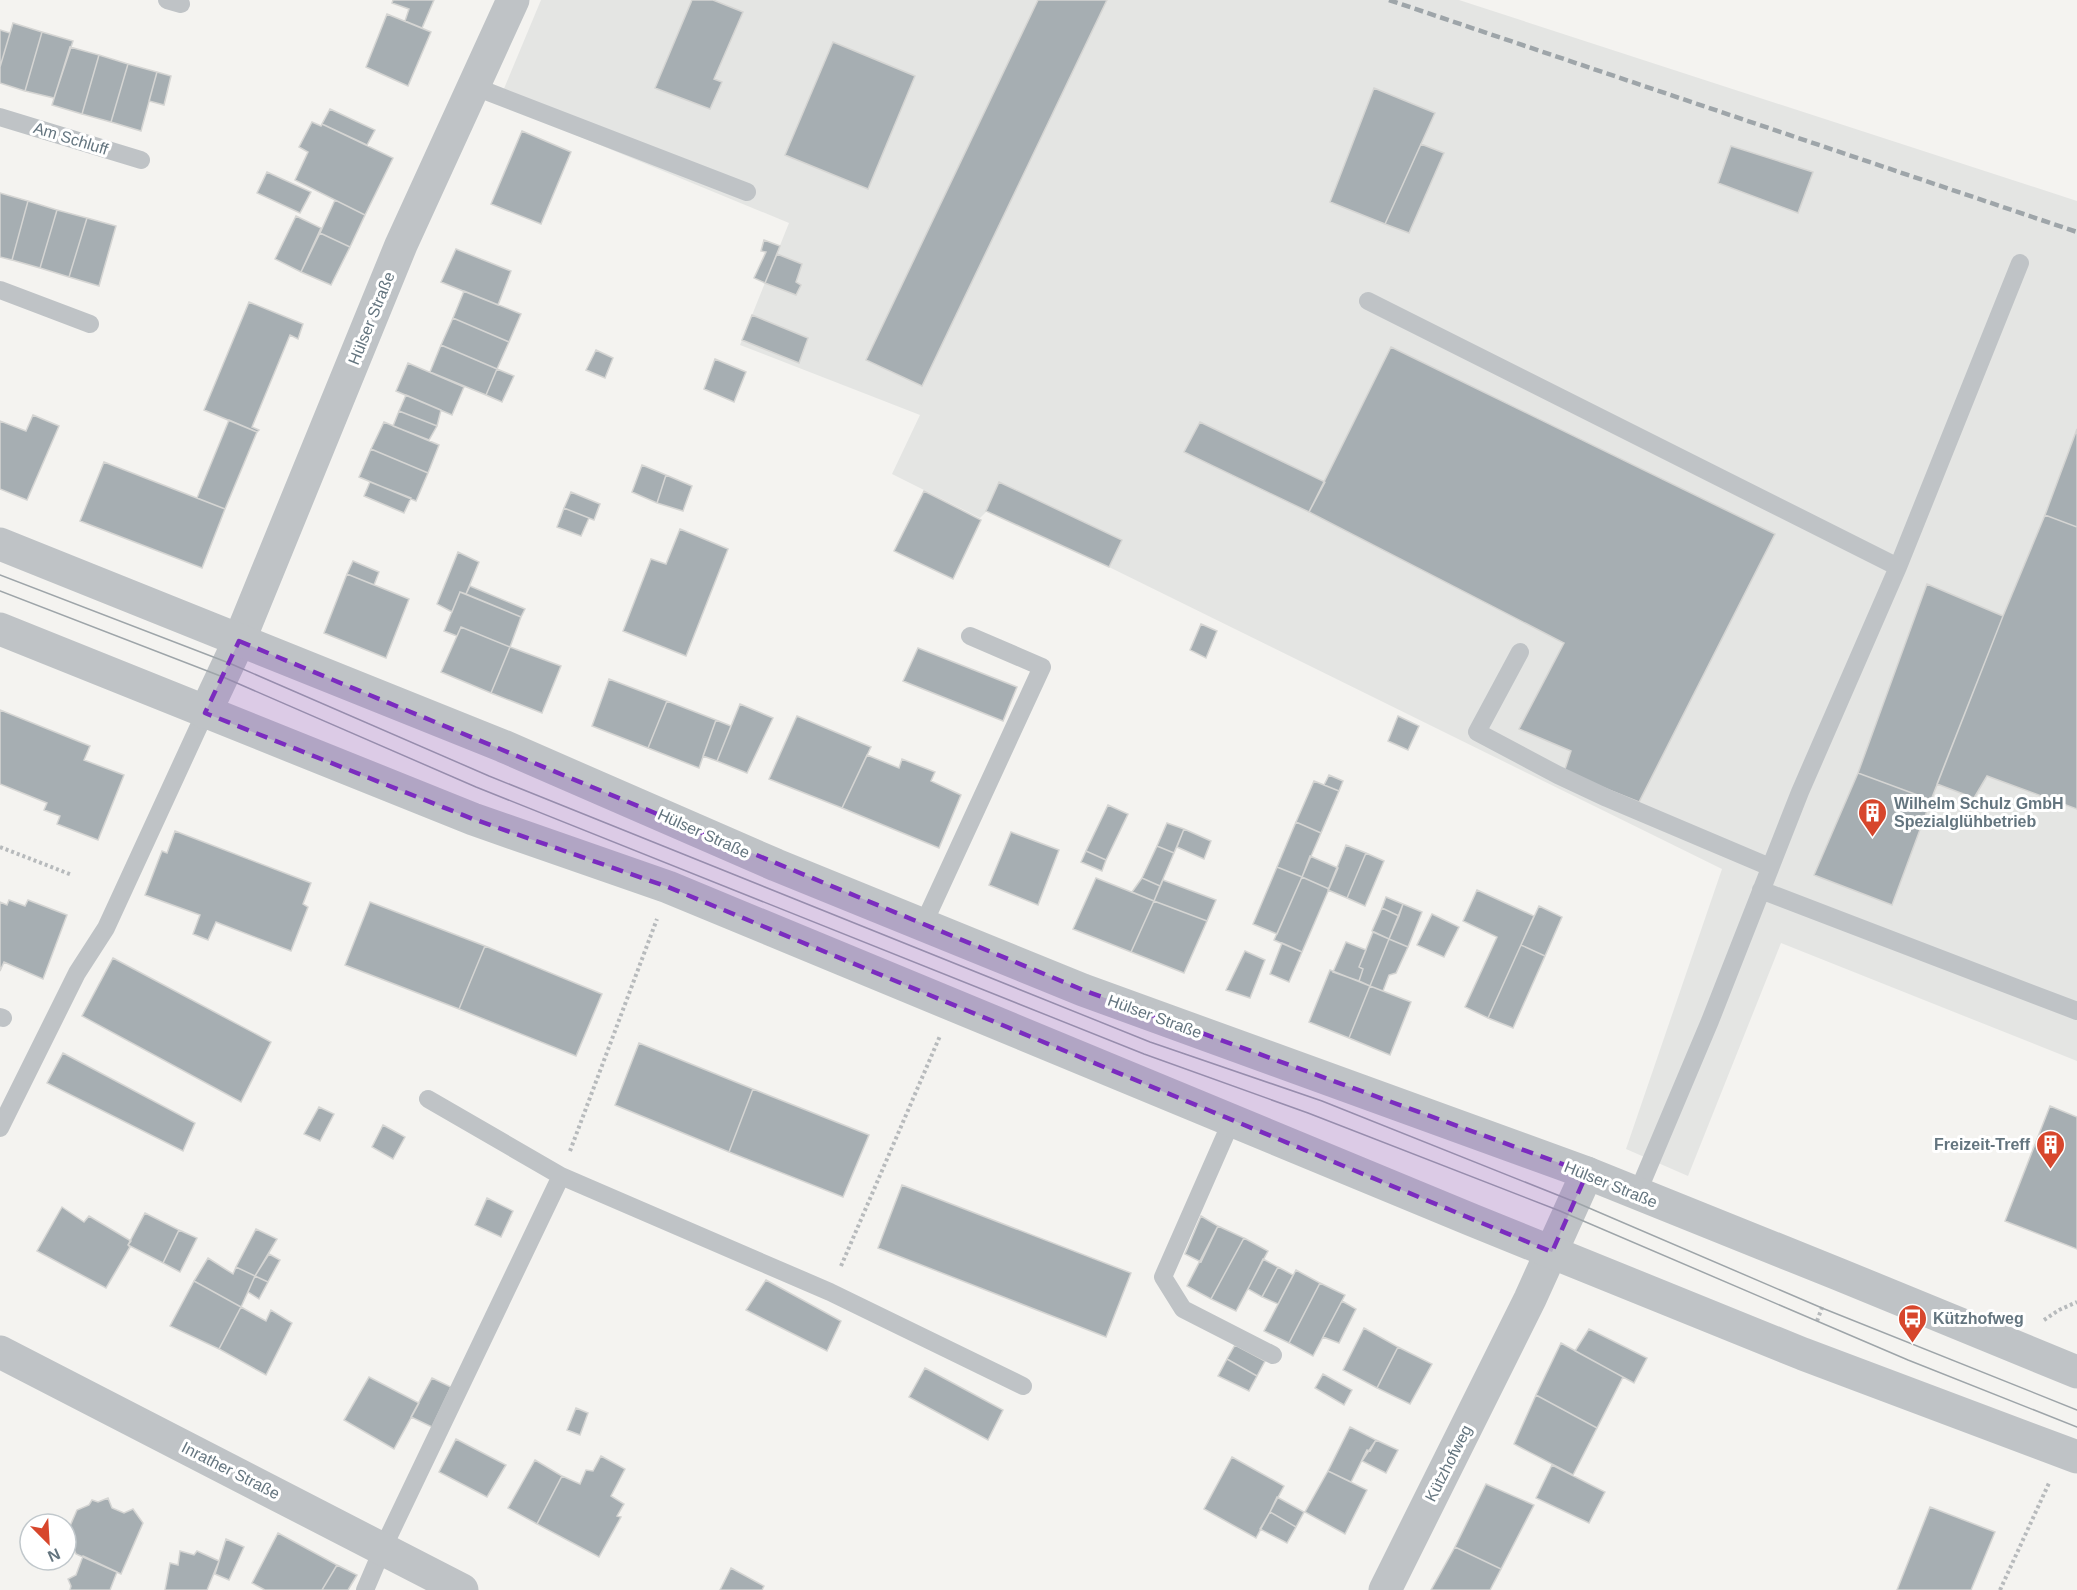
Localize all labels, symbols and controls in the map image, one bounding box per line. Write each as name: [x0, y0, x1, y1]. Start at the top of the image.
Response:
street label: Am Schluff: [32, 119, 111, 158]
street label: Hülser Straße: [345, 269, 398, 367]
place label: Wilhelm Schulz GmbH Spezialglühbetrieb: [1894, 795, 2064, 830]
building icon: Wilhelm Schulz GmbH Spezialglühbetrieb: [1857, 796, 1889, 838]
street label: Hülser Straße: [655, 806, 752, 861]
street label: Hülser Straße: [1106, 992, 1204, 1041]
building icon: Freizeit-Treff: [2035, 1128, 2067, 1170]
place label: Freizeit-Treff: [1934, 1136, 2031, 1153]
street label: Hülser Straße: [1562, 1158, 1660, 1211]
bus stop icon: Kützhofweg: [1896, 1302, 1928, 1344]
place label: Kützhofweg: [1933, 1310, 2024, 1327]
street label: Kützhofweg: [1422, 1422, 1475, 1504]
street label: Inrather Straße: [179, 1438, 283, 1502]
north arrow: [18, 1512, 78, 1572]
text: N: [45, 1545, 63, 1565]

